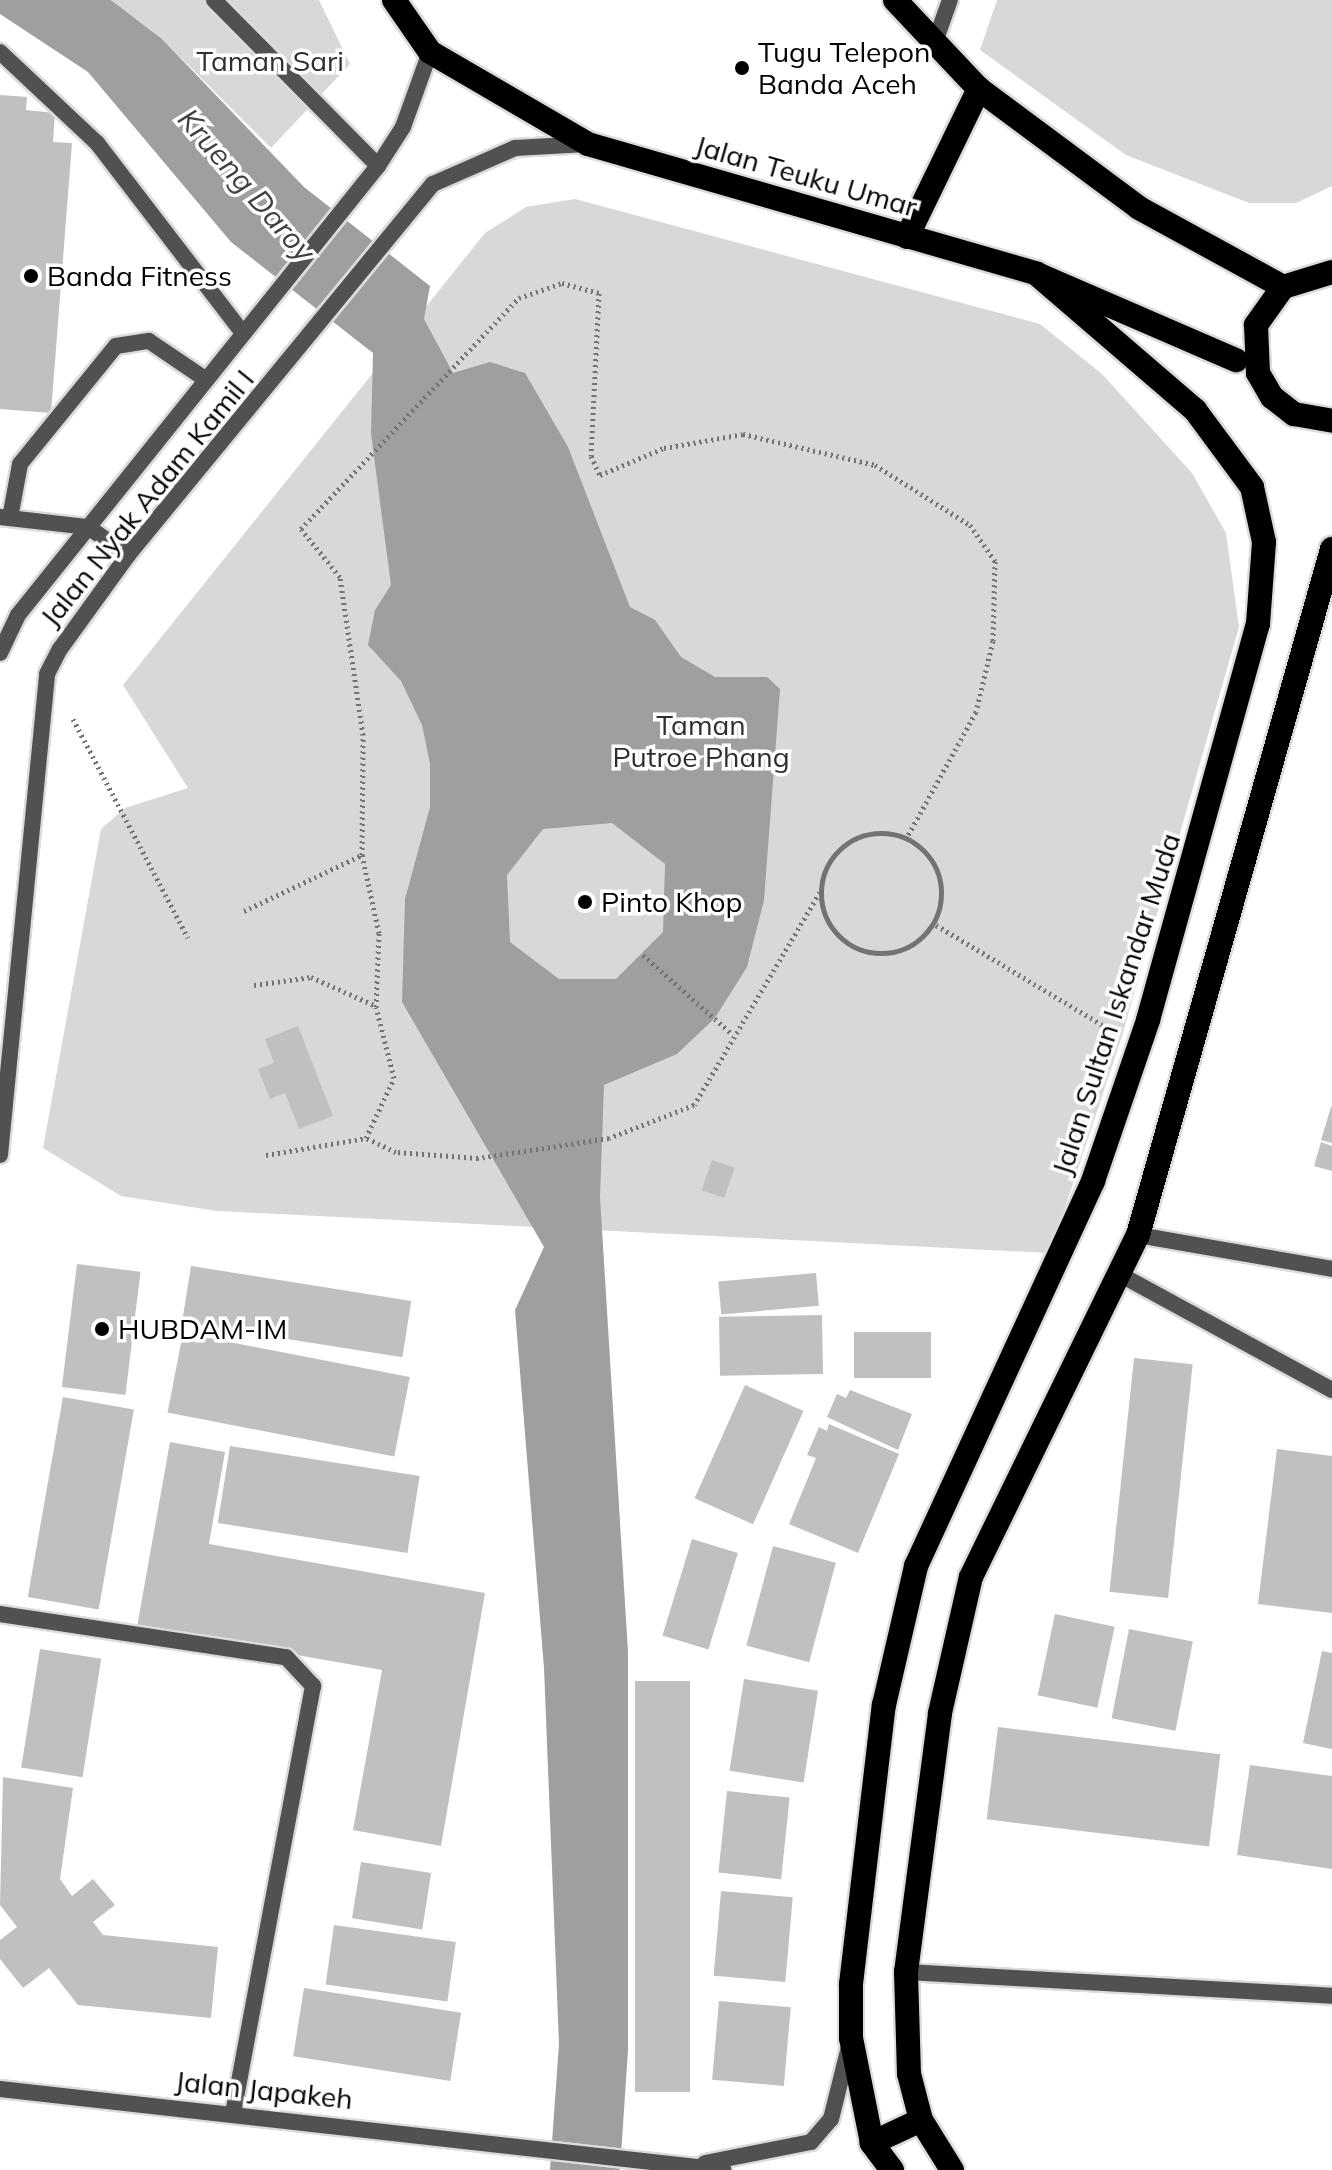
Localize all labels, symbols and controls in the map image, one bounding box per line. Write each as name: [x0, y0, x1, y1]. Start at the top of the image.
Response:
place label: Tugu Telepon Banda Aceh: [758, 35, 930, 101]
park label: Taman Sari: [196, 44, 344, 78]
marker: Tugu Telepon Banda Aceh: [733, 59, 751, 77]
water label: Krueng Daroy: [171, 101, 323, 269]
street label: Jalan Teuku Umar: [691, 128, 921, 224]
place label: Banda Fitness: [47, 259, 232, 293]
marker: Banda Fitness: [22, 267, 40, 285]
street label: Jalan Nyak Adam Kamil I: [33, 363, 261, 633]
park label: Taman Putroe Phang: [612, 708, 790, 774]
street label: Jalan Sultan Iskandar Muda: [1045, 829, 1187, 1179]
place label: Pinto Khop: [601, 885, 742, 919]
marker: Pinto Khop: [576, 893, 594, 911]
place label: HUBDAM-IM: [118, 1312, 287, 1346]
marker: HUBDAM-IM: [93, 1320, 111, 1338]
street label: Jalan Japakeh: [173, 2064, 355, 2116]

